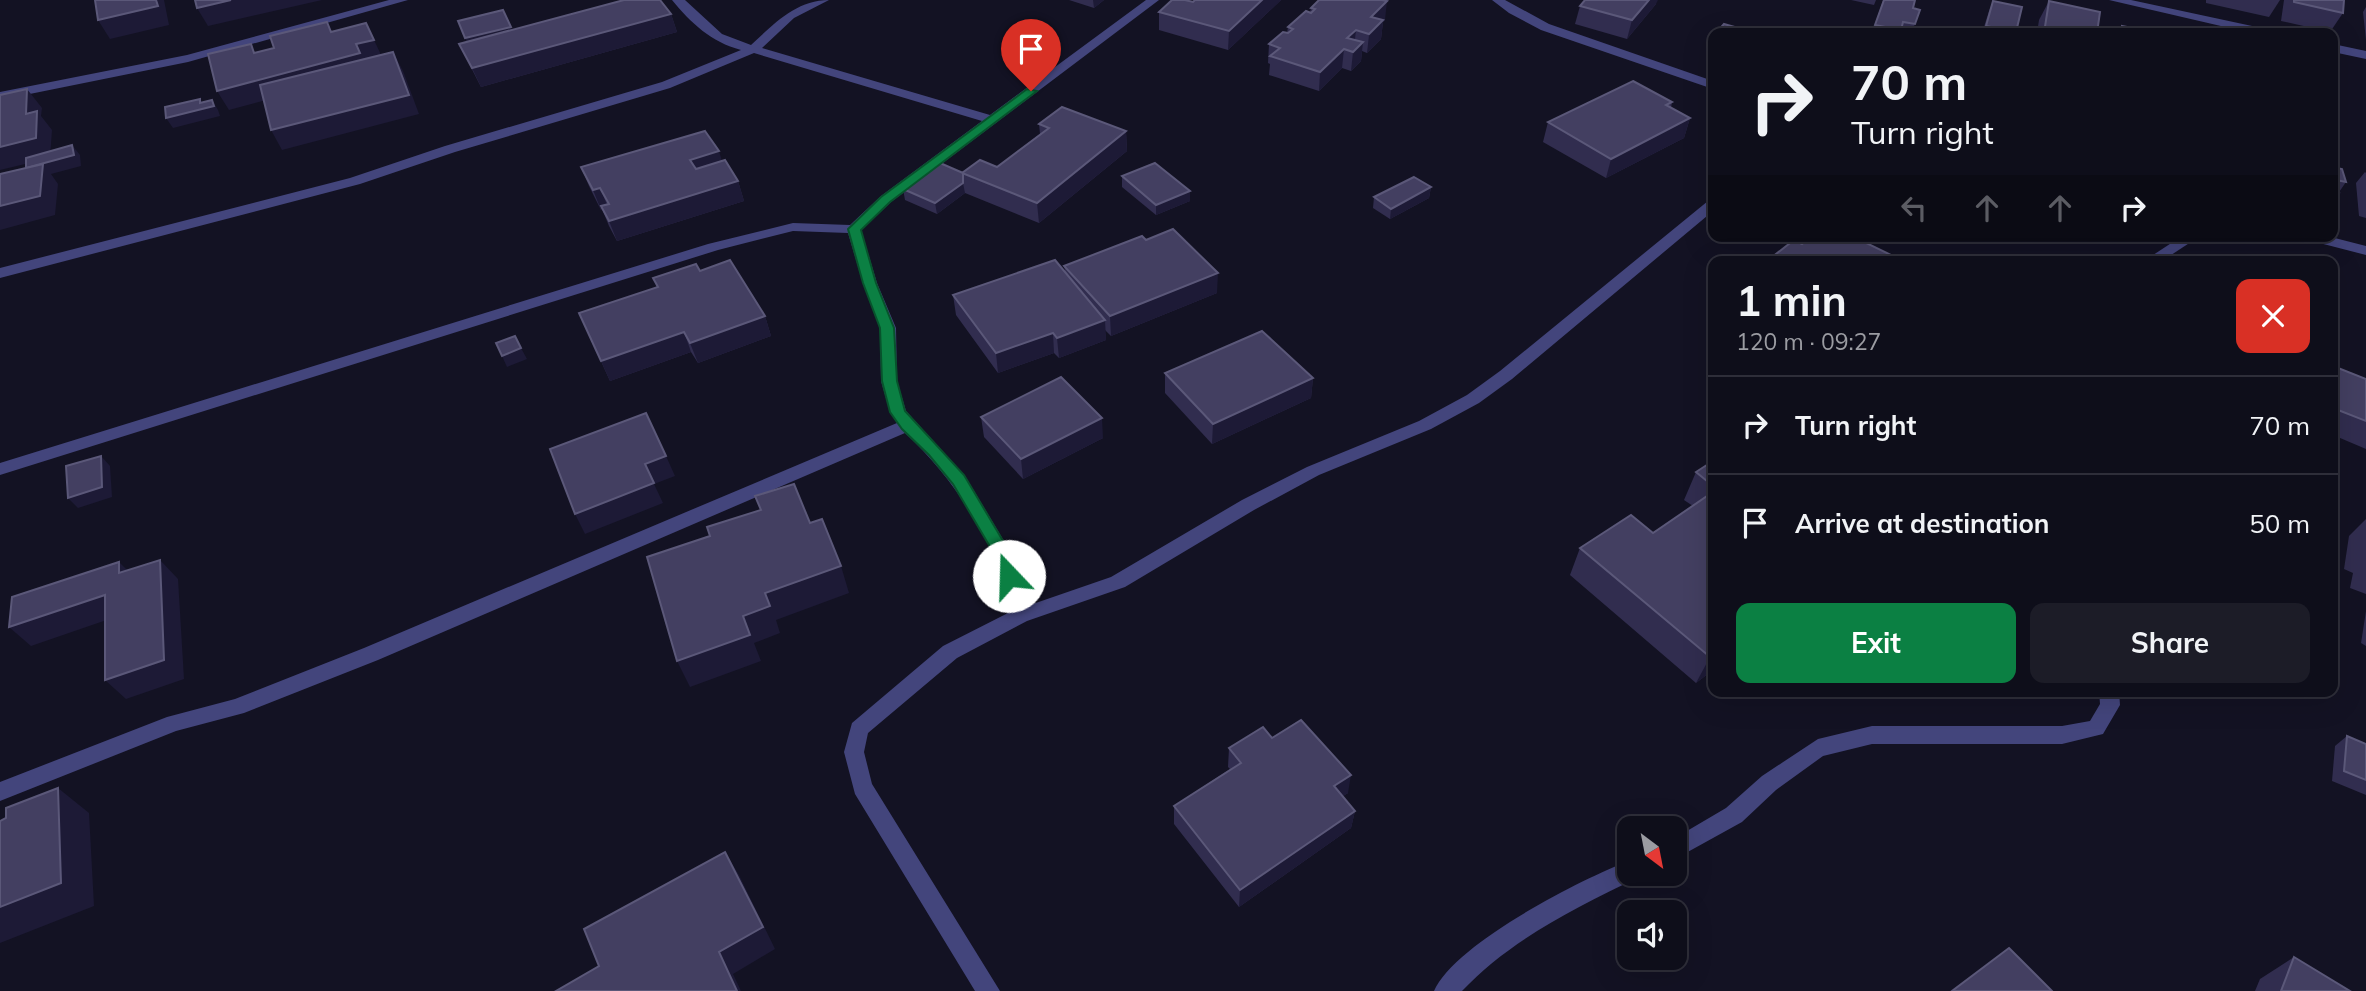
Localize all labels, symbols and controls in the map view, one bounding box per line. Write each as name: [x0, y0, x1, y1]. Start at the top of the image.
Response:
pin: [1001, 19, 1061, 91]
icon: arrive: [1012, 30, 1050, 68]
text: 70 m: [1851, 51, 1967, 112]
icon: right: [1736, 56, 1827, 147]
text: Turn right: [1851, 112, 1994, 152]
icon: left: [1895, 189, 1933, 227]
icon: ahead: [1968, 189, 2006, 227]
icon: ahead: [2041, 189, 2079, 227]
icon: right: [2114, 189, 2152, 227]
text: 1 min: [1736, 274, 1847, 327]
button: close: [2236, 279, 2310, 353]
text: 120 m · 09:27: [1736, 327, 1881, 356]
icon: right: [1736, 406, 1774, 444]
text: Turn right: [1795, 409, 1916, 442]
text: 70 m: [2249, 409, 2310, 442]
icon: arrive: [1736, 504, 1774, 542]
text: Arrive at destination: [1795, 507, 2050, 540]
text: 50 m: [2249, 507, 2310, 540]
position arrow: [972, 539, 1046, 613]
button: Exit: [1736, 603, 2016, 683]
button: Share: [2030, 603, 2310, 683]
north arrow: [1617, 816, 1687, 886]
map controls: [1617, 816, 1687, 970]
button: sound: [1617, 900, 1687, 970]

